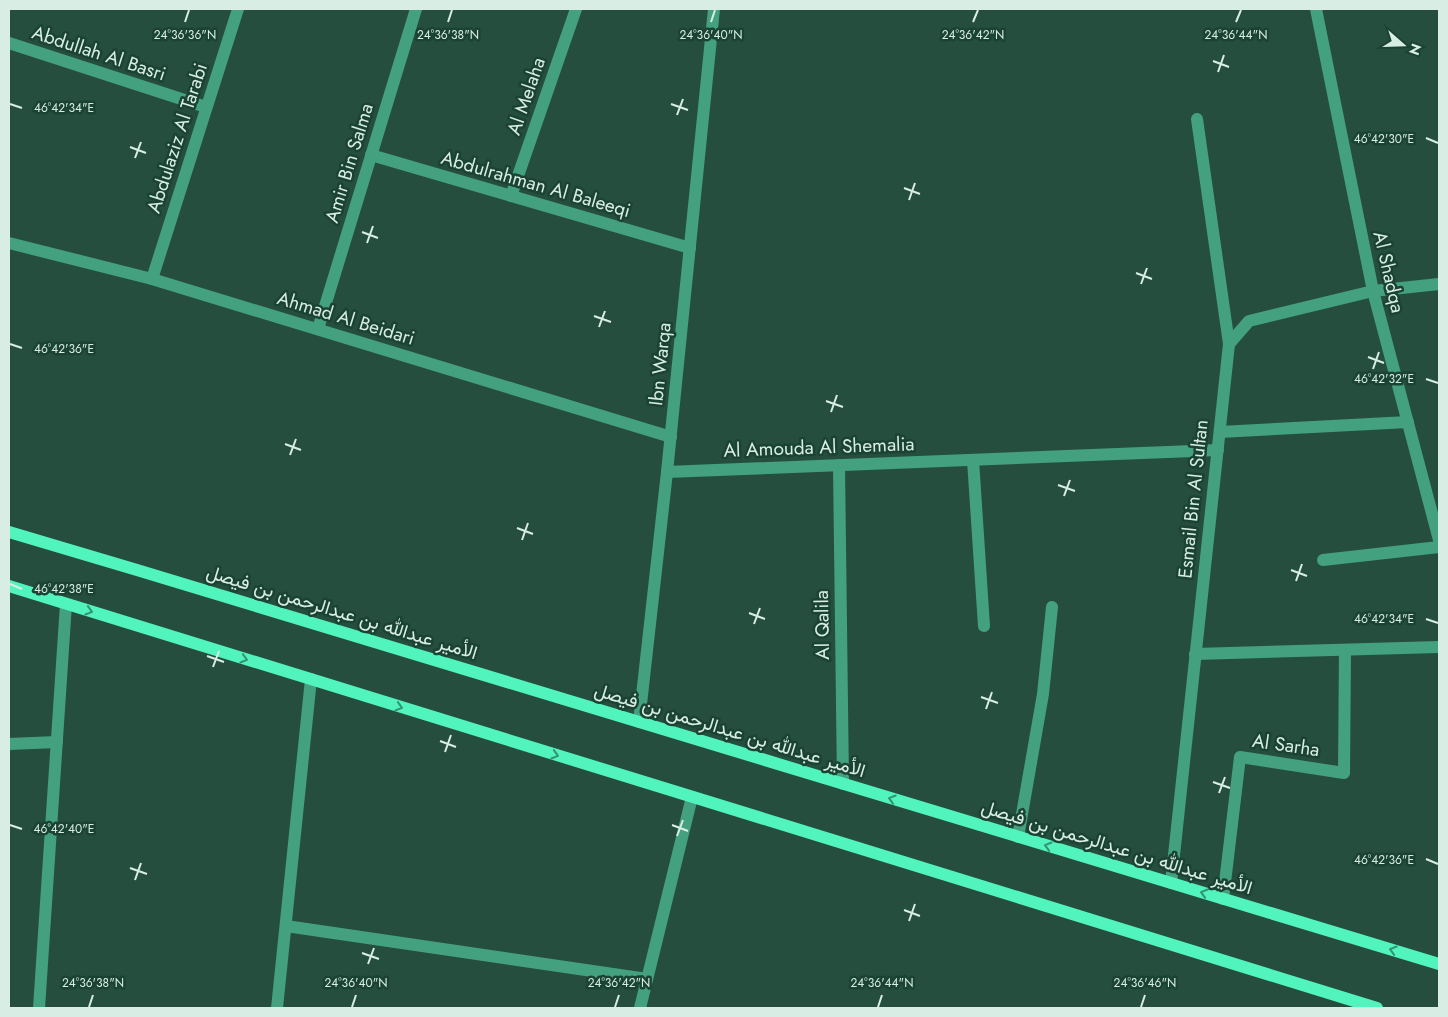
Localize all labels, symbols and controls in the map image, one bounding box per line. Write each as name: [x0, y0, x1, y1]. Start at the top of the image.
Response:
street label: Abdullah Al Basri: [29, 19, 169, 87]
north arrow: [1378, 20, 1428, 70]
text: 24°36'36"N: [154, 26, 216, 44]
text: 24°36'38"N: [417, 26, 479, 44]
text: 24°36'40"N: [679, 26, 743, 44]
text: 24°36'42"N: [942, 26, 1004, 44]
text: 24°36'44"N: [1205, 26, 1267, 44]
text: N: [1404, 41, 1427, 58]
street label: Al Melaha: [500, 54, 552, 138]
street label: Abdulaziz Al Tarabi: [140, 60, 214, 216]
text: 46°42'34"E: [34, 99, 94, 117]
street label: Amir Bin Salma: [318, 100, 380, 226]
text: 46°42'30"E: [1354, 130, 1414, 148]
street label: Abdulrahman Al Baleeqi: [438, 144, 634, 224]
street label: Al Shadqa: [1367, 229, 1411, 315]
street label: Ahmad Al Beidari: [274, 284, 418, 352]
street label: Ibn Warqa: [642, 321, 678, 407]
text: 46°42'36"E: [34, 340, 94, 358]
text: 46°42'32"E: [1354, 370, 1414, 388]
street label: Esmail Bin Al Sultan: [1171, 418, 1215, 580]
street label: Al Amouda Al Shemalia: [723, 430, 915, 464]
street label: الأمير عبدالله بن عبدالرحمن بن فيصل: [203, 558, 481, 666]
text: 46°42'38"E: [34, 580, 94, 598]
street label: Al Qalila: [808, 590, 836, 660]
one-way arrow: [84, 605, 92, 615]
text: 46°42'34"E: [1354, 610, 1414, 628]
one-way arrow: [239, 653, 248, 663]
street label: الأمير عبدالله بن عبدالرحمن بن فيصل: [591, 676, 869, 784]
one-way arrow: [395, 701, 403, 711]
street label: Al Sarha: [1251, 727, 1321, 763]
one-way arrow: [550, 749, 558, 759]
street label: الأمير عبدالله بن عبدالرحمن بن فيصل: [978, 793, 1256, 901]
one-way arrow: [889, 794, 897, 804]
text: 46°42'40"E: [34, 820, 94, 838]
one-way arrow: [1044, 841, 1053, 851]
text: 46°42'36"E: [1354, 851, 1414, 869]
one-way arrow: [1200, 888, 1208, 898]
one-way arrow: [1389, 946, 1397, 956]
text: 24°36'38"N: [62, 974, 124, 992]
text: 24°36'40"N: [324, 974, 388, 992]
text: 24°36'42"N: [588, 974, 650, 992]
text: 24°36'44"N: [851, 974, 913, 992]
text: 24°36'46"N: [1114, 974, 1176, 992]

